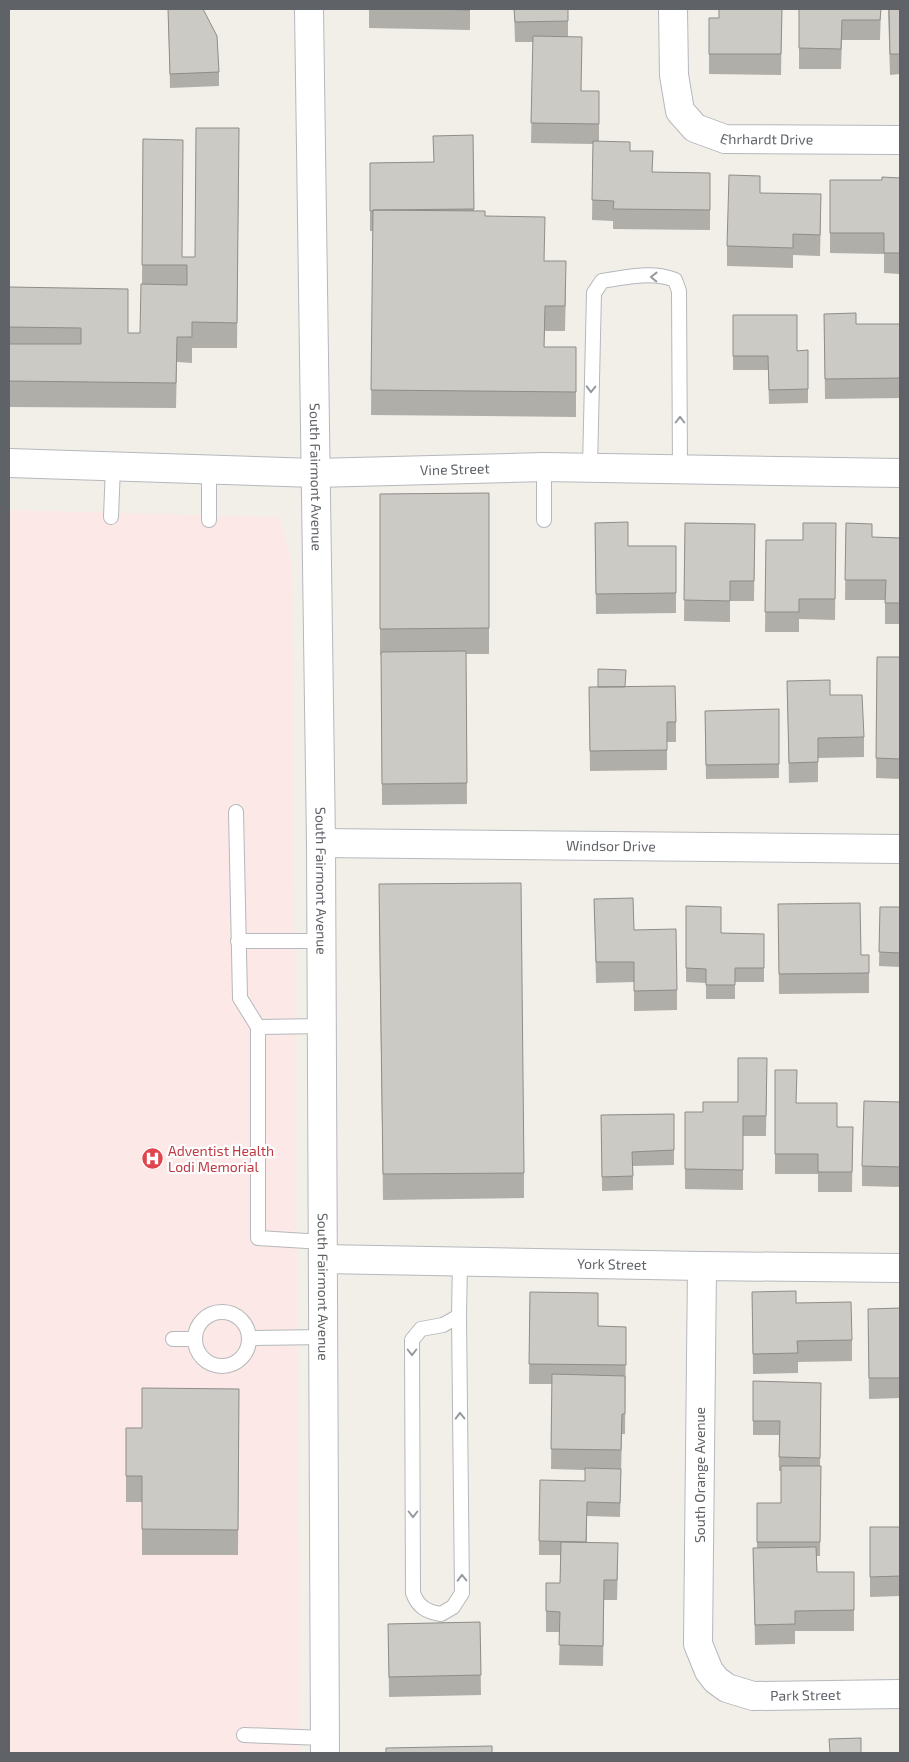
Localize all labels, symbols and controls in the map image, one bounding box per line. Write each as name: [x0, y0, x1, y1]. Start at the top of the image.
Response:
street label: Ehrhardt Drive: [718, 129, 813, 148]
one-way arrow: [650, 272, 658, 282]
one-way arrow: [586, 385, 597, 393]
street label: South Fairmont Avenue: [307, 403, 326, 551]
one-way arrow: [675, 416, 685, 424]
street label: Vine Street: [420, 459, 490, 478]
street label: South Fairmont Avenue: [312, 807, 330, 955]
street label: Windsor Drive: [566, 837, 656, 854]
place label: Adventist Health Lodi Memorial: [168, 1142, 274, 1175]
hospital icon: Adventist Health Lodi Memorial: [140, 1147, 164, 1171]
street label: South Fairmont Avenue: [315, 1213, 332, 1361]
street label: York Street: [577, 1255, 647, 1273]
one-way arrow: [407, 1348, 417, 1356]
street label: South Orange Avenue: [691, 1407, 708, 1543]
one-way arrow: [455, 1412, 465, 1420]
one-way arrow: [408, 1510, 418, 1518]
one-way arrow: [457, 1574, 467, 1582]
street label: Park Street: [770, 1686, 841, 1704]

